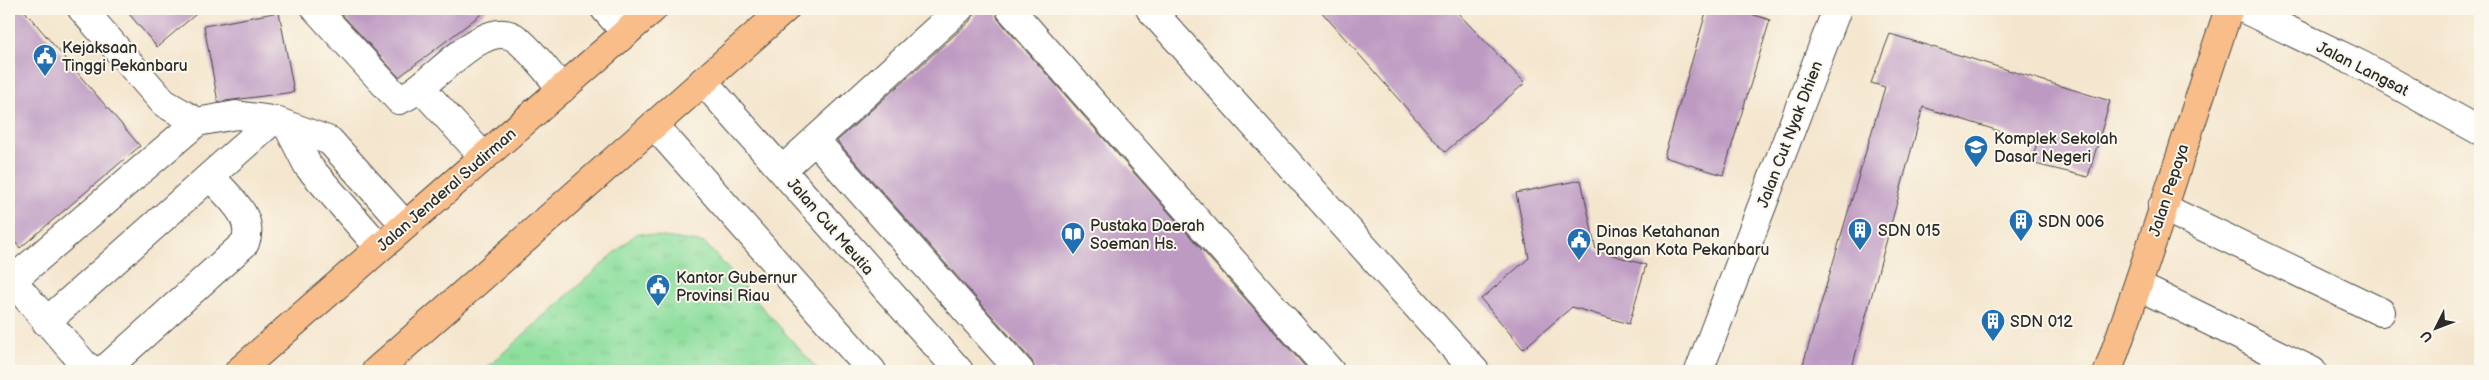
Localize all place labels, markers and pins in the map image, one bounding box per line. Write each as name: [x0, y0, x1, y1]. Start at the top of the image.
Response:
place label: Kejaksaan Tinggi Pekanbaru: [62, 39, 188, 76]
public building icon: Kejaksaan Tinggi Pekanbaru: [32, 43, 58, 77]
place label: Komplek Sekolah Dasar Negeri: [1994, 130, 2118, 167]
school or university icon: Komplek Sekolah Dasar Negeri: [1963, 134, 1989, 168]
building icon: SDN 006: [2008, 208, 2034, 242]
place label: SDN 006: [2038, 213, 2105, 232]
place label: Pustaka Daerah Soeman Hs.: [1090, 217, 1205, 254]
building icon: SDN 015: [1847, 217, 1873, 251]
library icon: Pustaka Daerah Soeman Hs.: [1060, 221, 1086, 255]
place label: SDN 015: [1878, 222, 1940, 241]
place label: Dinas Ketahanan Pangan Kota Pekanbaru: [1596, 223, 1769, 260]
public building icon: Dinas Ketahanan Pangan Kota Pekanbaru: [1566, 227, 1592, 261]
place label: Kantor Gubernur Provinsi Riau: [676, 269, 797, 306]
public building icon: Kantor Gubernur Provinsi Riau: [645, 273, 671, 307]
building icon: SDN 012: [1980, 308, 2006, 342]
place label: SDN 012: [2010, 313, 2073, 332]

